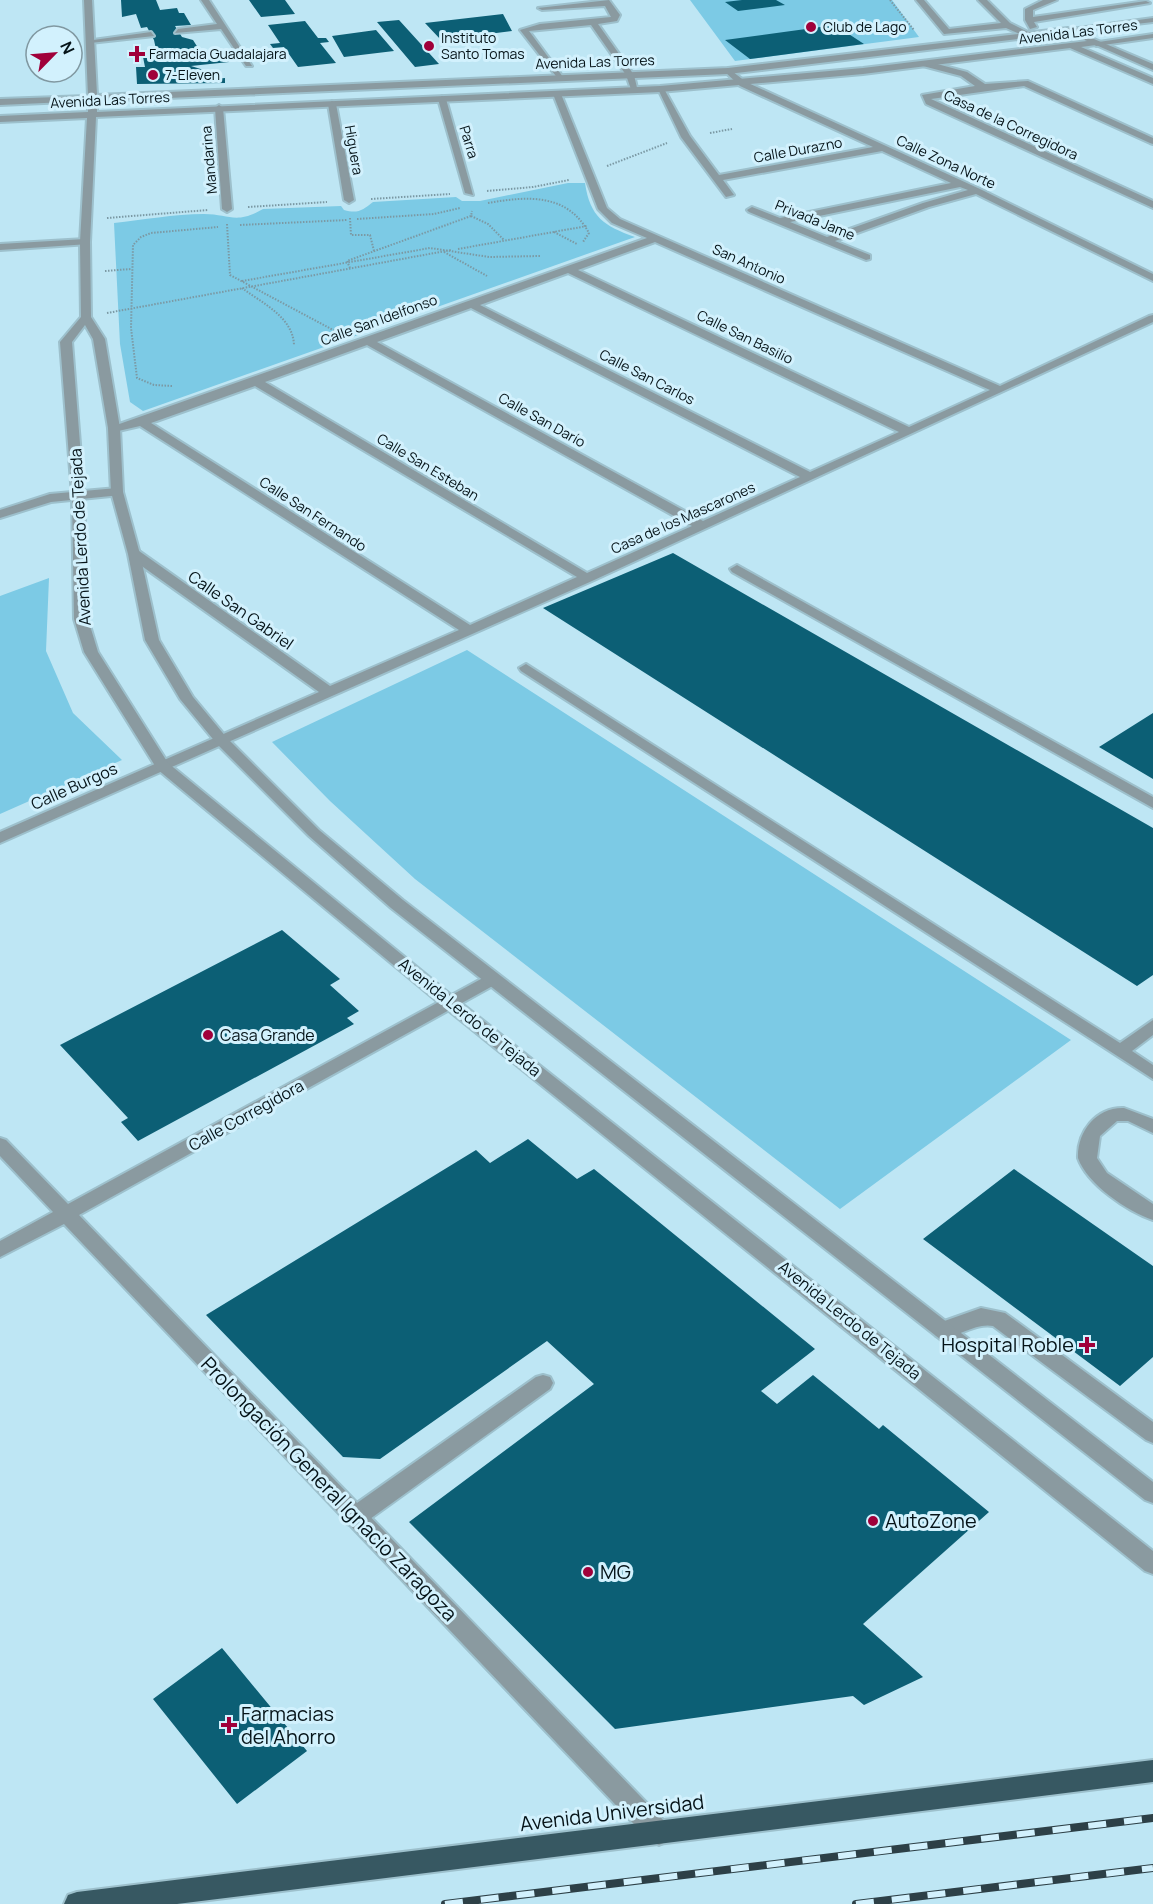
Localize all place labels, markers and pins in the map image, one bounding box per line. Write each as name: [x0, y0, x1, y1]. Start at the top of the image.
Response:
place label: Club de Lago: [823, 17, 906, 36]
marker: Club de Lago: [804, 20, 818, 34]
place label: Instituto Santo Tomas: [441, 28, 525, 63]
marker: Instituto Santo Tomas: [422, 39, 436, 53]
place label: Farmacia Guadalajara: [149, 44, 287, 63]
marker: Farmacia Guadalajara: [130, 47, 144, 61]
place label: 7-Eleven: [165, 65, 220, 84]
marker: 7-Eleven: [146, 68, 160, 82]
place label: Casa Grande: [220, 1024, 315, 1046]
marker: Casa Grande: [201, 1028, 215, 1042]
place label: Hospital Roble: [941, 1331, 1074, 1358]
marker: Hospital Roble: [1078, 1336, 1096, 1354]
place label: AutoZone: [885, 1507, 977, 1534]
marker: AutoZone: [866, 1514, 880, 1528]
place label: MG: [600, 1558, 631, 1585]
marker: MG: [581, 1565, 595, 1579]
place label: Farmacias del Ahorro: [241, 1700, 336, 1750]
marker: Farmacias del Ahorro: [222, 1718, 236, 1732]

